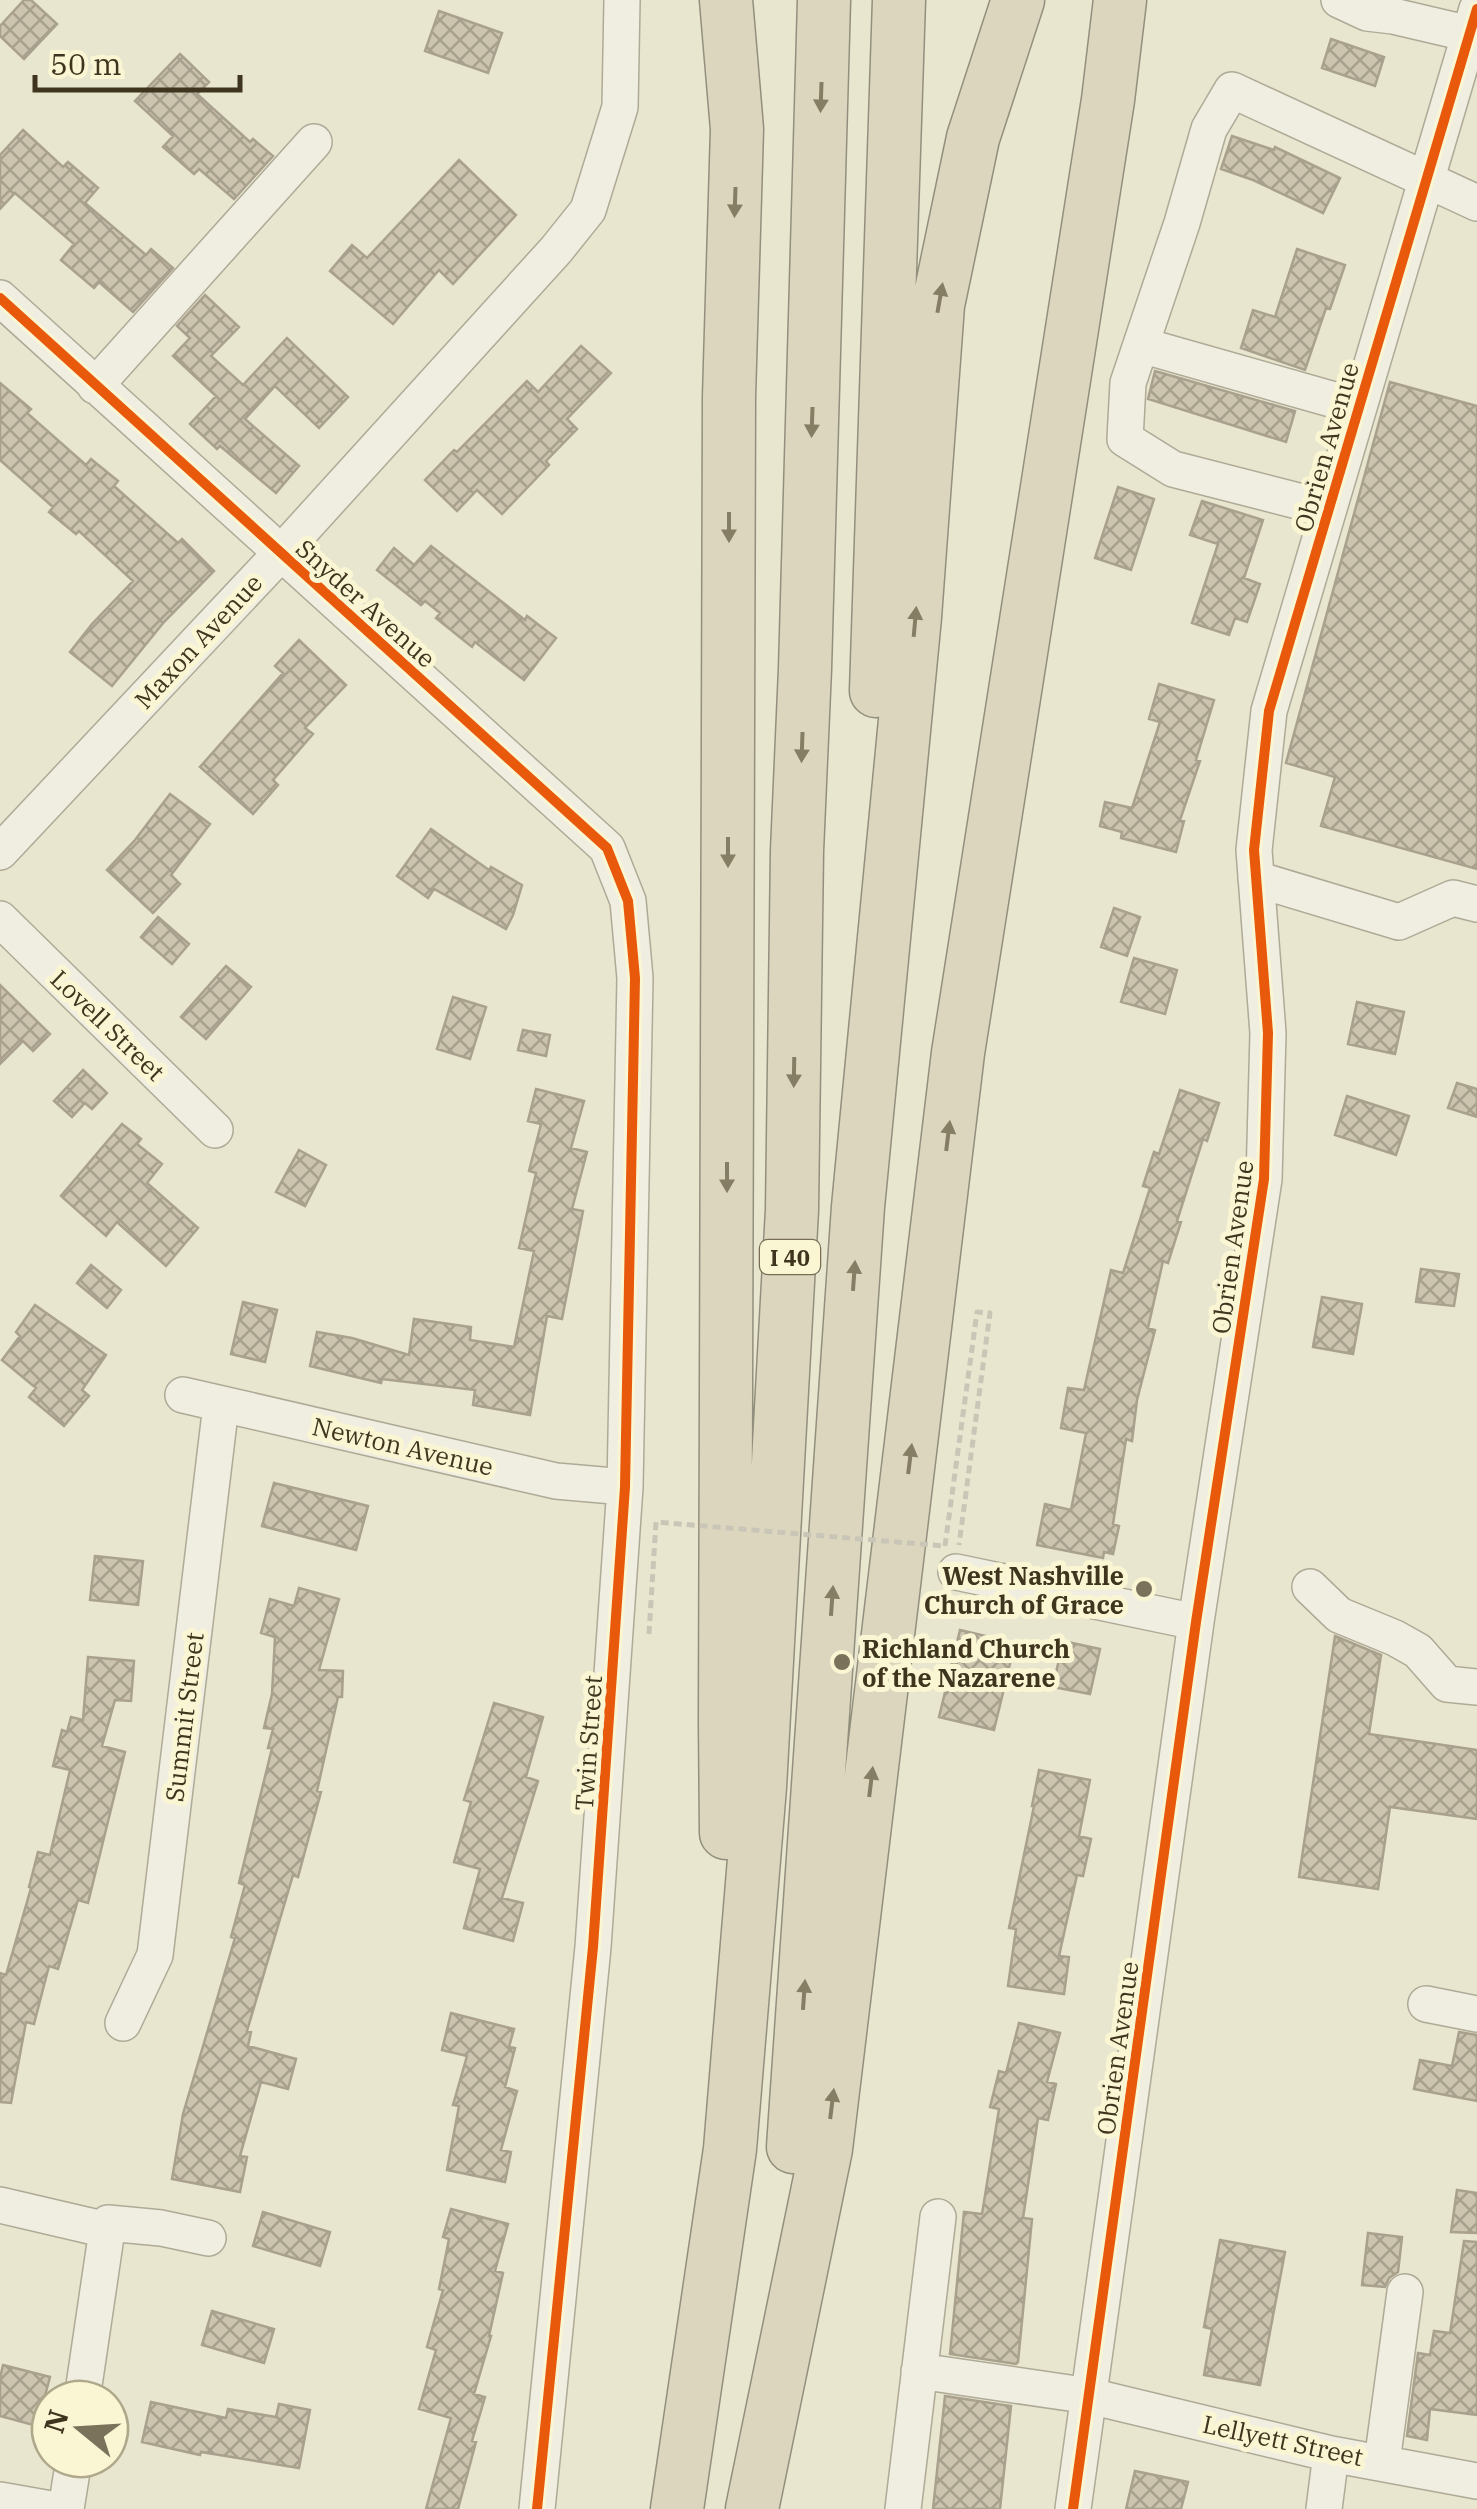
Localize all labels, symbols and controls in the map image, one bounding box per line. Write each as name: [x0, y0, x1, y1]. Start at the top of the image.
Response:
scale bar: [35, 30, 240, 92]
text: 50 m: [50, 44, 122, 83]
one-way arrow: [813, 82, 829, 114]
one-way arrow: [726, 186, 742, 218]
one-way arrow: [933, 282, 948, 313]
street label: Obrien Avenue: [1286, 358, 1366, 536]
one-way arrow: [804, 407, 820, 439]
one-way arrow: [721, 511, 737, 543]
street label: Snyder Avenue: [289, 532, 443, 674]
street label: Maxon Avenue: [127, 567, 269, 715]
one-way arrow: [907, 606, 923, 638]
one-way arrow: [793, 732, 809, 764]
one-way arrow: [720, 836, 736, 868]
street label: Lovell Street: [44, 962, 172, 1088]
one-way arrow: [786, 1057, 802, 1089]
one-way arrow: [941, 1120, 957, 1152]
street label: Obrien Avenue: [1203, 1158, 1261, 1336]
one-way arrow: [719, 1161, 735, 1193]
road number: I 40: [760, 1240, 820, 1274]
one-way arrow: [846, 1260, 862, 1292]
street label: Newton Avenue: [309, 1409, 497, 1483]
one-way arrow: [902, 1443, 918, 1475]
place label: West Nashville Church of Grace: [924, 1559, 1124, 1621]
marker: West Nashville Church of Grace: [1133, 1578, 1155, 1600]
one-way arrow: [824, 1584, 840, 1616]
street label: Summit Street: [157, 1630, 211, 1804]
place label: Richland Church of the Nazarene: [862, 1632, 1070, 1694]
marker: Richland Church of the Nazarene: [831, 1651, 853, 1673]
street label: Twin Street: [567, 1674, 609, 1812]
one-way arrow: [863, 1765, 879, 1797]
street label: Obrien Avenue: [1088, 1959, 1146, 2137]
one-way arrow: [796, 1978, 812, 2010]
one-way arrow: [824, 2088, 840, 2120]
north arrow: [30, 2379, 130, 2479]
text: N: [35, 2405, 77, 2437]
street label: Lellyett Street: [1200, 2407, 1366, 2473]

